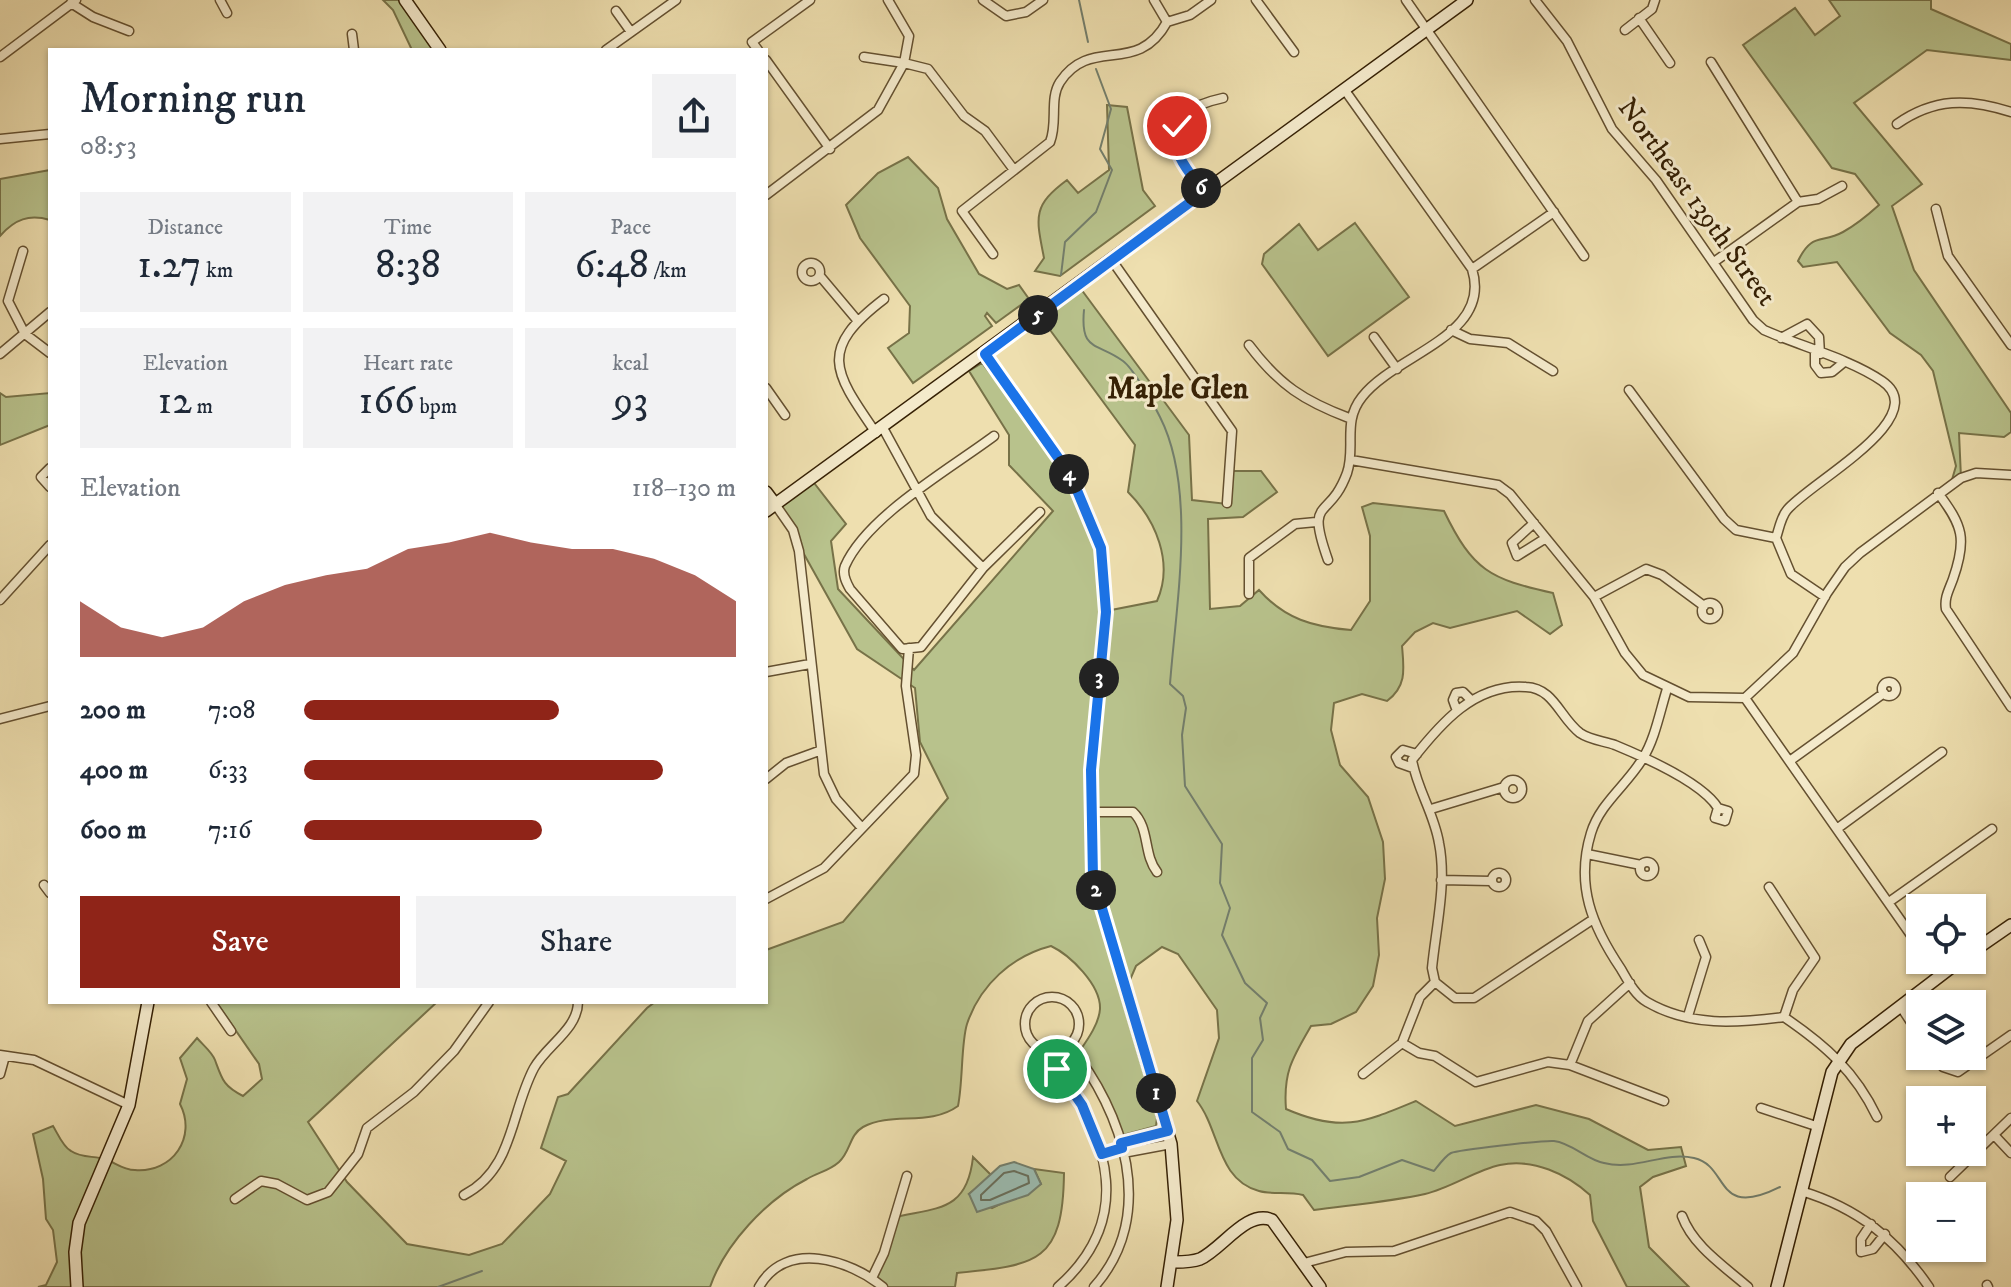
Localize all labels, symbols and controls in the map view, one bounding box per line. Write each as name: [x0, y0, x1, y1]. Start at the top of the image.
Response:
text: Morning run: [80, 72, 306, 127]
button: share: [652, 74, 736, 158]
street label: Northeast 139th Street: [1610, 91, 1784, 313]
pin: [1143, 92, 1211, 160]
icon: check: [1155, 104, 1199, 148]
text: 08:53: [80, 130, 136, 163]
pin: 6: [1181, 168, 1221, 208]
text: 6: [1195, 174, 1207, 201]
text: Distance: [147, 214, 223, 241]
text: Time: [384, 214, 432, 241]
text: Pace: [610, 214, 651, 241]
text: 1.27: [137, 241, 201, 291]
text: 8:38: [375, 241, 441, 291]
text: 6:48: [574, 241, 649, 291]
text: km: [201, 257, 233, 284]
text: /km: [649, 257, 687, 284]
pin: 5: [1018, 295, 1058, 335]
text: 5: [1033, 301, 1043, 328]
text: Elevation: [143, 350, 228, 377]
text: Heart rate: [363, 350, 453, 377]
text: kcal: [613, 350, 649, 377]
district label: Maple Glen: [1108, 371, 1249, 408]
text: 12: [158, 377, 192, 427]
text: 166: [359, 377, 415, 427]
text: 93: [613, 377, 648, 427]
text: m: [192, 393, 213, 420]
text: bpm: [415, 393, 457, 420]
pin: 4: [1049, 454, 1089, 494]
text: 4: [1063, 460, 1075, 487]
text: Elevation: [80, 472, 181, 505]
text: 118–130 m: [632, 472, 736, 505]
pin: 3: [1079, 658, 1119, 698]
text: 3: [1095, 664, 1103, 691]
text: 200 m: [80, 694, 146, 727]
text: 7:08: [208, 694, 255, 727]
text: 400 m: [80, 754, 148, 787]
text: 6:33: [208, 754, 248, 787]
text: 600 m: [80, 814, 147, 847]
text: 7:16: [208, 814, 251, 847]
pin: 2: [1076, 870, 1116, 910]
text: 2: [1091, 876, 1101, 903]
map controls: [1906, 894, 1986, 1262]
button: locate: [1906, 894, 1986, 974]
button: Save: [80, 896, 400, 988]
button: Share: [416, 896, 736, 988]
button: layers: [1906, 990, 1986, 1070]
pin: [1023, 1035, 1091, 1103]
icon: arrive: [1035, 1047, 1079, 1091]
pin: 1: [1136, 1073, 1176, 1113]
text: 1: [1152, 1079, 1160, 1106]
button: +: [1906, 1086, 1986, 1166]
button: −: [1906, 1182, 1986, 1262]

